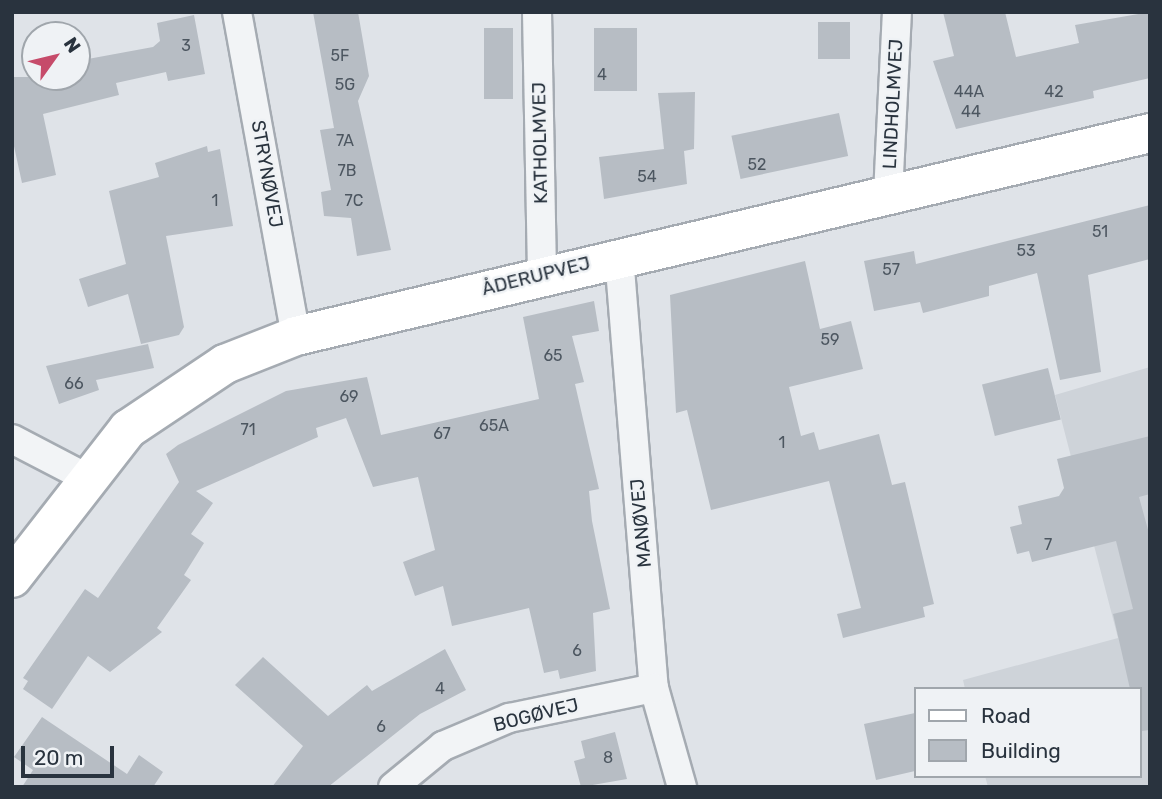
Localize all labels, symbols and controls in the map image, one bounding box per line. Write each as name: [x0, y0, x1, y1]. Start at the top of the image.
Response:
north arrow: [21, 21, 91, 91]
text: N: [59, 33, 86, 57]
house number: 3: [181, 36, 191, 56]
street label: LINDHOLMVEJ: [878, 38, 908, 170]
house number: 5F: [331, 46, 349, 66]
house number: 4: [597, 65, 607, 85]
house number: 5G: [335, 75, 355, 95]
street label: KATHOLMVEJ: [528, 82, 552, 204]
house number: 44A: [954, 82, 984, 102]
house number: 42: [1044, 82, 1064, 102]
house number: 44: [961, 102, 981, 122]
street label: STRYNØVEJ: [246, 119, 288, 229]
house number: 7A: [336, 131, 354, 151]
house number: 52: [748, 155, 766, 175]
house number: 7B: [338, 161, 356, 181]
house number: 54: [637, 167, 657, 187]
house number: 1: [212, 191, 218, 211]
house number: 7C: [345, 191, 363, 211]
house number: 51: [1092, 222, 1108, 242]
house number: 53: [1016, 241, 1036, 261]
street label: ÅDERUPVEJ: [479, 252, 593, 300]
house number: 57: [882, 260, 900, 280]
house number: 59: [821, 330, 839, 350]
house number: 65: [543, 346, 563, 366]
house number: 66: [64, 374, 84, 394]
house number: 69: [339, 387, 359, 407]
house number: 65A: [479, 416, 509, 436]
house number: 71: [240, 420, 256, 440]
house number: 67: [433, 424, 451, 444]
house number: 1: [779, 433, 785, 453]
street label: MANØVEJ: [626, 477, 656, 569]
house number: 7: [1044, 535, 1052, 555]
house number: 6: [572, 641, 582, 661]
house number: 4: [435, 679, 445, 699]
legend: [914, 687, 1141, 778]
street label: BOGØVEJ: [491, 693, 581, 737]
text: Road: [981, 703, 1031, 728]
house number: 6: [376, 717, 386, 737]
scale bar: [24, 732, 117, 776]
text: Building: [981, 738, 1061, 763]
text: 20 m: [34, 745, 83, 770]
house number: 8: [603, 748, 613, 768]

